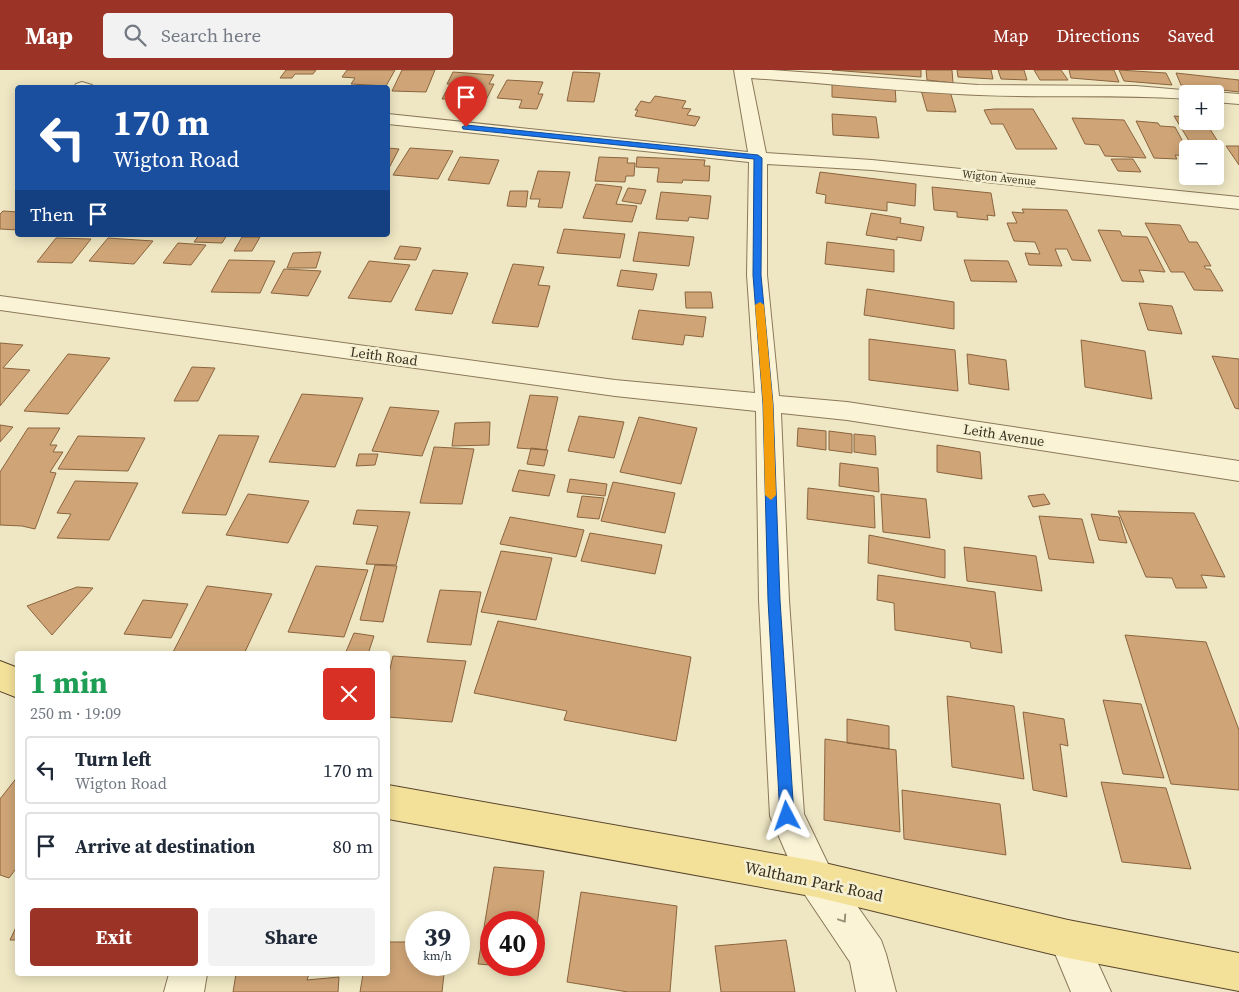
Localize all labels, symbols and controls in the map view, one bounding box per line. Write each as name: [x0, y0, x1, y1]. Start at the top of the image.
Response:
search box: [103, 13, 453, 58]
text: Map: [25, 19, 73, 52]
icon: search: [121, 21, 149, 49]
text: Search here: [161, 22, 261, 48]
text: Map: [993, 23, 1029, 48]
text: Directions: [1057, 23, 1140, 48]
text: Saved: [1168, 23, 1214, 48]
pin: [445, 76, 487, 127]
icon: arrive: [452, 83, 480, 111]
map controls: [1179, 85, 1224, 185]
button: +: [1179, 85, 1224, 130]
text: 170 m: [113, 99, 209, 147]
icon: left: [30, 105, 95, 170]
button: −: [1179, 140, 1224, 185]
text: Wigton Road: [113, 144, 239, 174]
street label: Wigton Avenue: [961, 167, 1037, 189]
icon: arrive: [84, 200, 112, 228]
text: Then: [30, 201, 74, 227]
street label: Leith Road: [349, 341, 419, 371]
street label: Leith Avenue: [962, 419, 1046, 451]
text: 1 min: [30, 662, 108, 703]
button: close: [323, 668, 375, 720]
text: 250 m · 19:09: [30, 702, 121, 724]
text: Turn left: [75, 746, 151, 772]
icon: left: [32, 756, 60, 784]
text: 170 m: [323, 757, 373, 783]
text: Wigton Road: [75, 772, 167, 794]
position arrow: [760, 789, 812, 841]
icon: arrive: [32, 832, 60, 860]
text: Arrive at destination: [75, 833, 255, 859]
text: 80 m: [332, 833, 373, 859]
street label: Waltham Park Road: [743, 856, 885, 906]
button: Exit: [30, 908, 198, 966]
button: Share: [208, 908, 375, 966]
speed limit sign: 40: [480, 911, 545, 976]
one-way arrow: [837, 914, 846, 923]
text: 39: [424, 920, 451, 954]
text: km/h: [423, 948, 452, 964]

